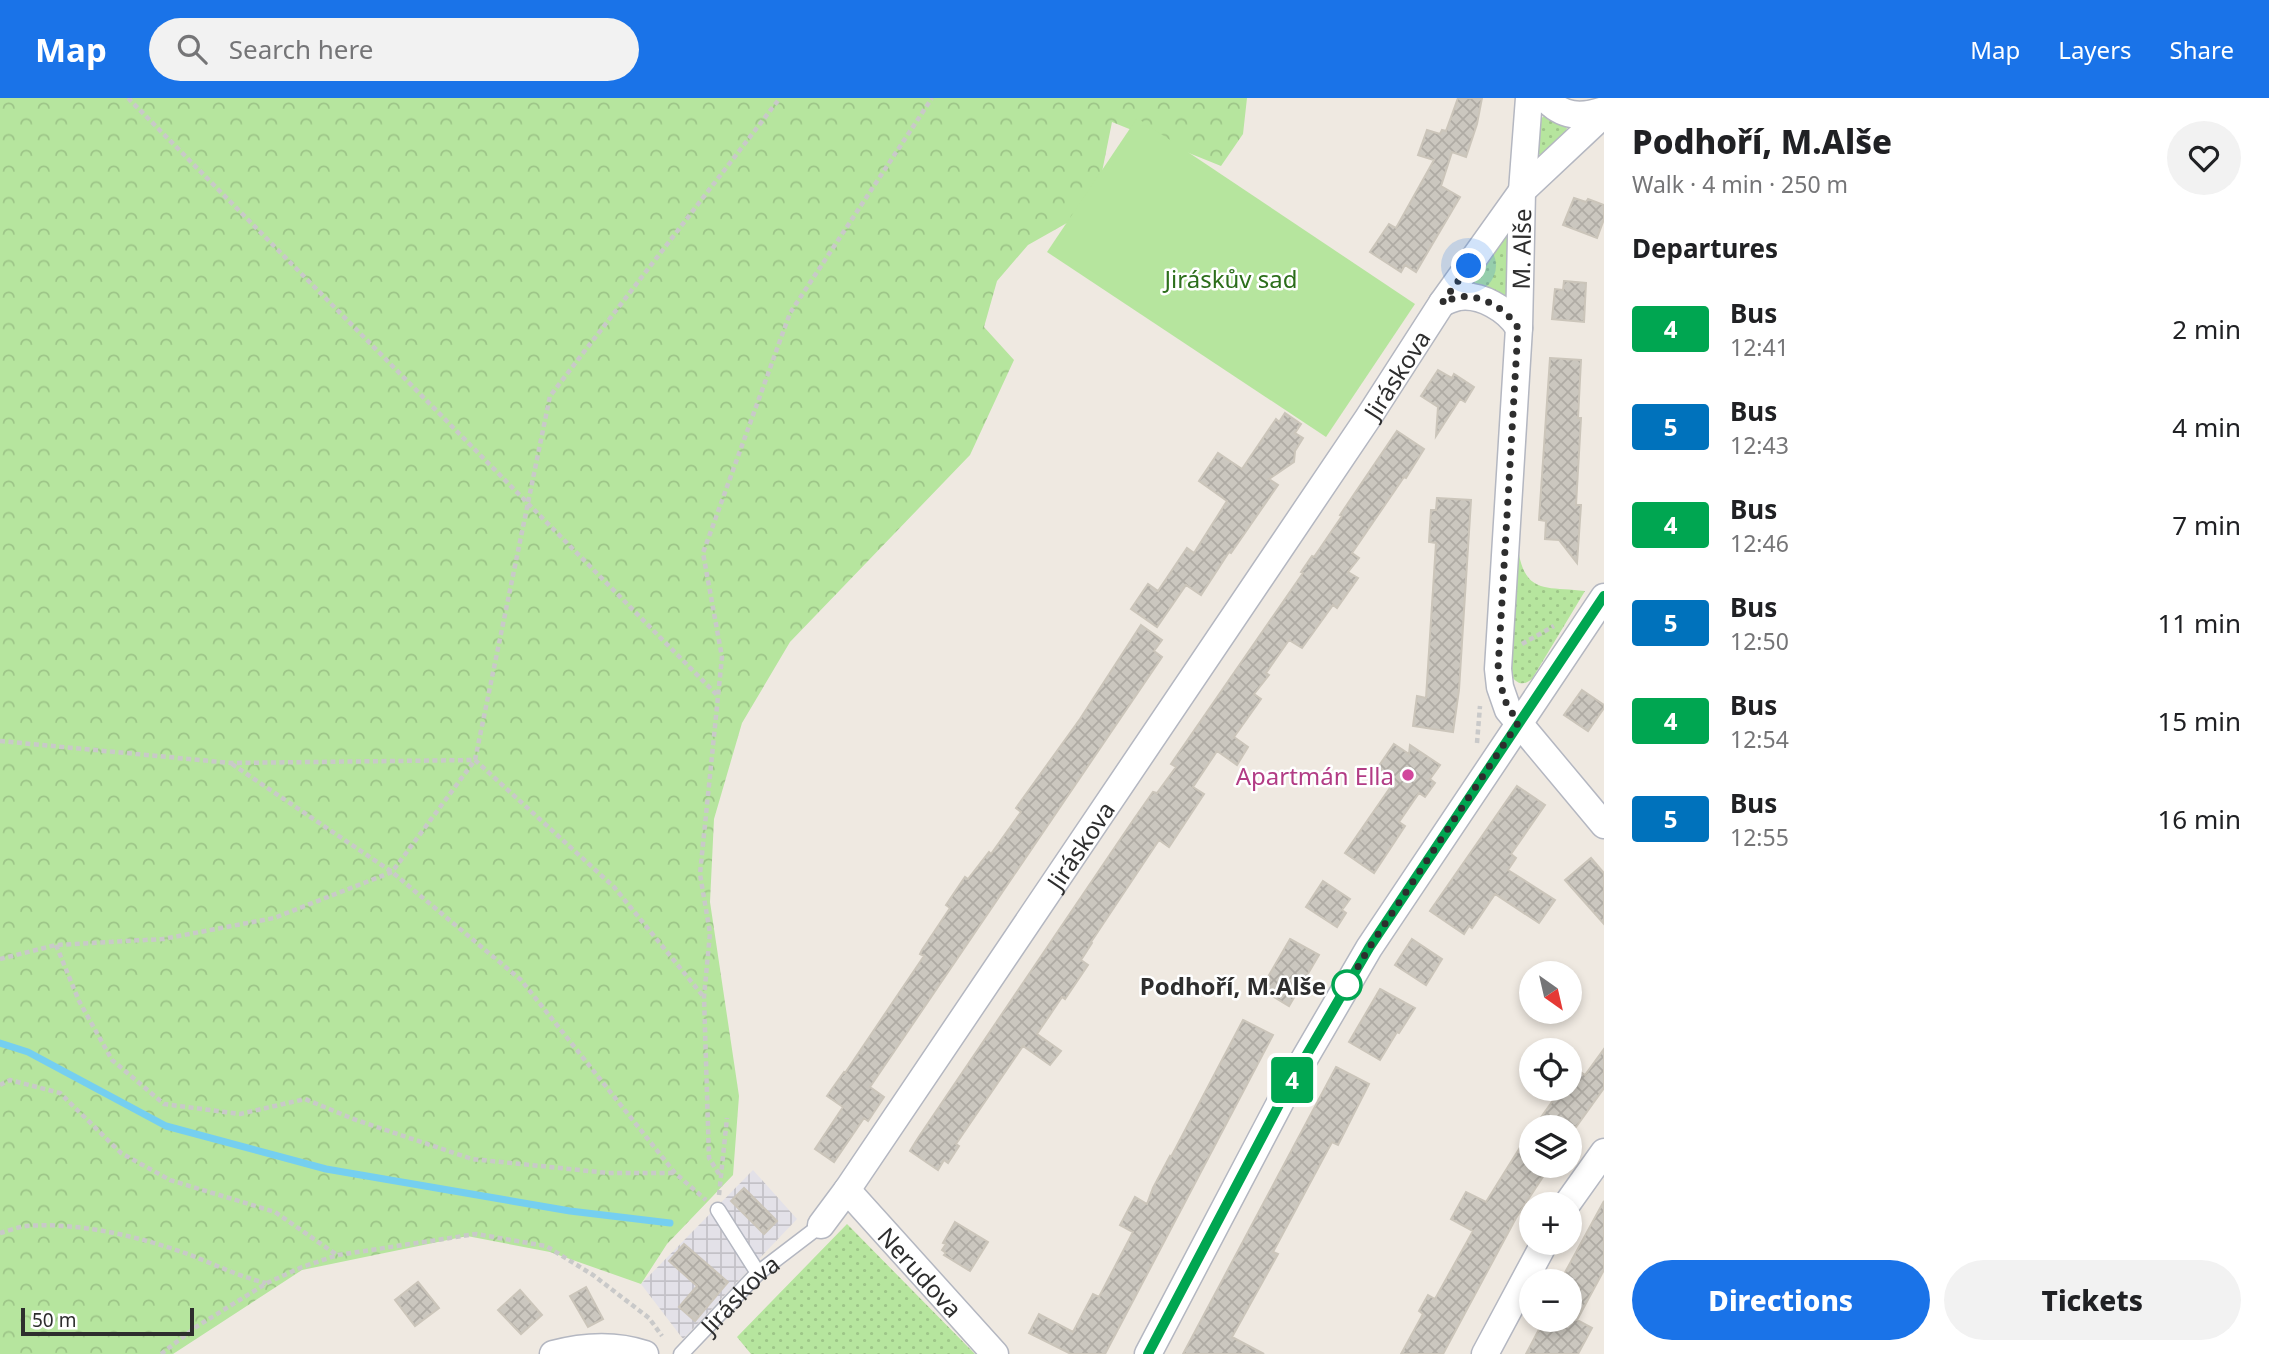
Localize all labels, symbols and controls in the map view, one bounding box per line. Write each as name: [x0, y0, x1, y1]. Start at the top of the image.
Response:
search box: [149, 18, 639, 81]
text: Map: [35, 27, 107, 72]
icon: search: [173, 30, 211, 68]
text: Search here: [229, 31, 373, 67]
text: Map: [1970, 33, 2020, 66]
text: Layers: [2058, 33, 2132, 66]
text: Share: [2170, 33, 2234, 66]
text: Podhoří, M.Alše: [1632, 119, 1892, 164]
button: heart: [2167, 121, 2241, 195]
text: Walk · 4 min · 250 m: [1632, 168, 1848, 200]
street label: M. Alše: [1504, 208, 1538, 290]
text: Departures: [1632, 230, 1778, 266]
your location: [1451, 248, 1486, 283]
park label: Jiráskův sad: [1163, 262, 1297, 295]
text: Bus: [1730, 295, 1777, 331]
text: 2 min: [2172, 311, 2241, 347]
text: 4: [1664, 312, 1677, 345]
street label: Jiráskova: [1354, 323, 1437, 427]
text: 12:41: [1730, 331, 1789, 363]
text: Bus: [1730, 393, 1777, 429]
text: 4 min: [2172, 409, 2241, 445]
text: 5: [1664, 410, 1677, 443]
text: 12:43: [1730, 429, 1789, 461]
text: Bus: [1730, 491, 1777, 527]
text: 7 min: [2172, 507, 2241, 543]
text: 4: [1664, 508, 1677, 541]
text: 12:46: [1730, 527, 1789, 559]
text: Bus: [1730, 589, 1777, 625]
text: 11 min: [2157, 605, 2241, 641]
text: 5: [1664, 606, 1677, 639]
text: 12:50: [1730, 625, 1789, 657]
text: Bus: [1730, 687, 1777, 723]
text: 15 min: [2157, 703, 2241, 739]
text: 4: [1664, 704, 1677, 737]
text: 12:54: [1730, 723, 1789, 755]
place label: Apartmán Ella: [1236, 759, 1394, 792]
marker: Apartmán Ella: [1400, 767, 1416, 783]
text: Bus: [1730, 785, 1777, 821]
street label: Jiráskova: [1037, 794, 1122, 897]
text: 16 min: [2157, 801, 2241, 837]
text: 5: [1664, 802, 1677, 835]
text: 12:55: [1730, 821, 1789, 853]
north arrow: [1519, 961, 1582, 1024]
map controls: [1519, 961, 1582, 1332]
place label: Podhoří, M.Alše: [1140, 969, 1326, 1002]
marker: Podhoří, M.Alše: [1332, 970, 1362, 1000]
button: locate: [1519, 1038, 1582, 1101]
line badge: 4: [1269, 1057, 1315, 1103]
text: 4: [1285, 1063, 1299, 1096]
button: layers: [1519, 1115, 1582, 1178]
button: +: [1519, 1192, 1582, 1255]
street label: Nerudova: [871, 1219, 970, 1324]
street label: Jiráskova: [691, 1246, 786, 1342]
button: Directions: [1632, 1260, 1930, 1340]
button: Tickets: [1944, 1260, 2241, 1340]
button: −: [1519, 1269, 1582, 1332]
scale bar: [21, 1305, 194, 1337]
text: 50 m: [32, 1307, 76, 1333]

